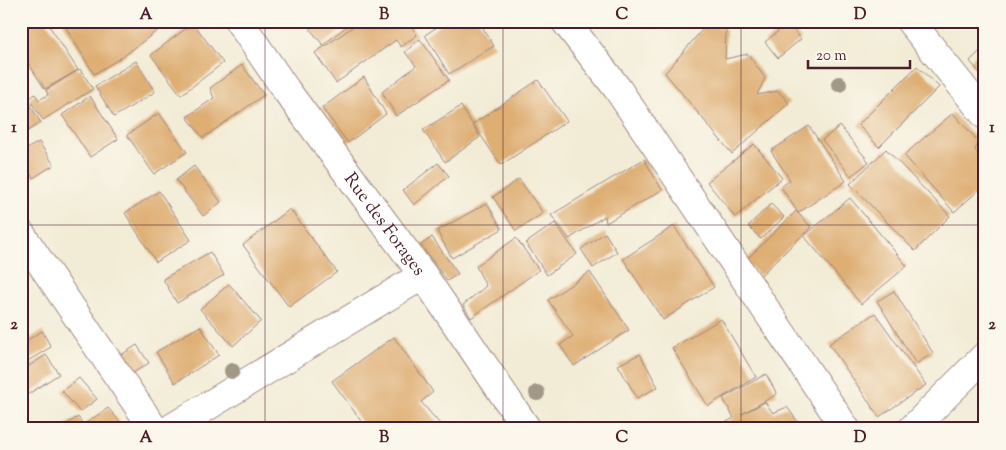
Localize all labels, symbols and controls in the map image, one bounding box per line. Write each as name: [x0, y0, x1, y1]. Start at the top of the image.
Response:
text: A: [140, 4, 153, 27]
text: B: [379, 4, 389, 27]
text: C: [616, 4, 629, 27]
text: D: [854, 4, 867, 27]
scale bar: [808, 38, 911, 70]
text: 20 m: [816, 46, 847, 67]
text: 1: [11, 117, 17, 140]
text: 1: [989, 117, 995, 140]
street label: Rue des Forages: [336, 168, 430, 282]
text: 2: [10, 314, 18, 337]
text: 2: [988, 314, 996, 337]
text: A: [140, 427, 153, 450]
text: B: [379, 427, 389, 450]
text: C: [616, 427, 629, 450]
text: D: [854, 427, 867, 450]

